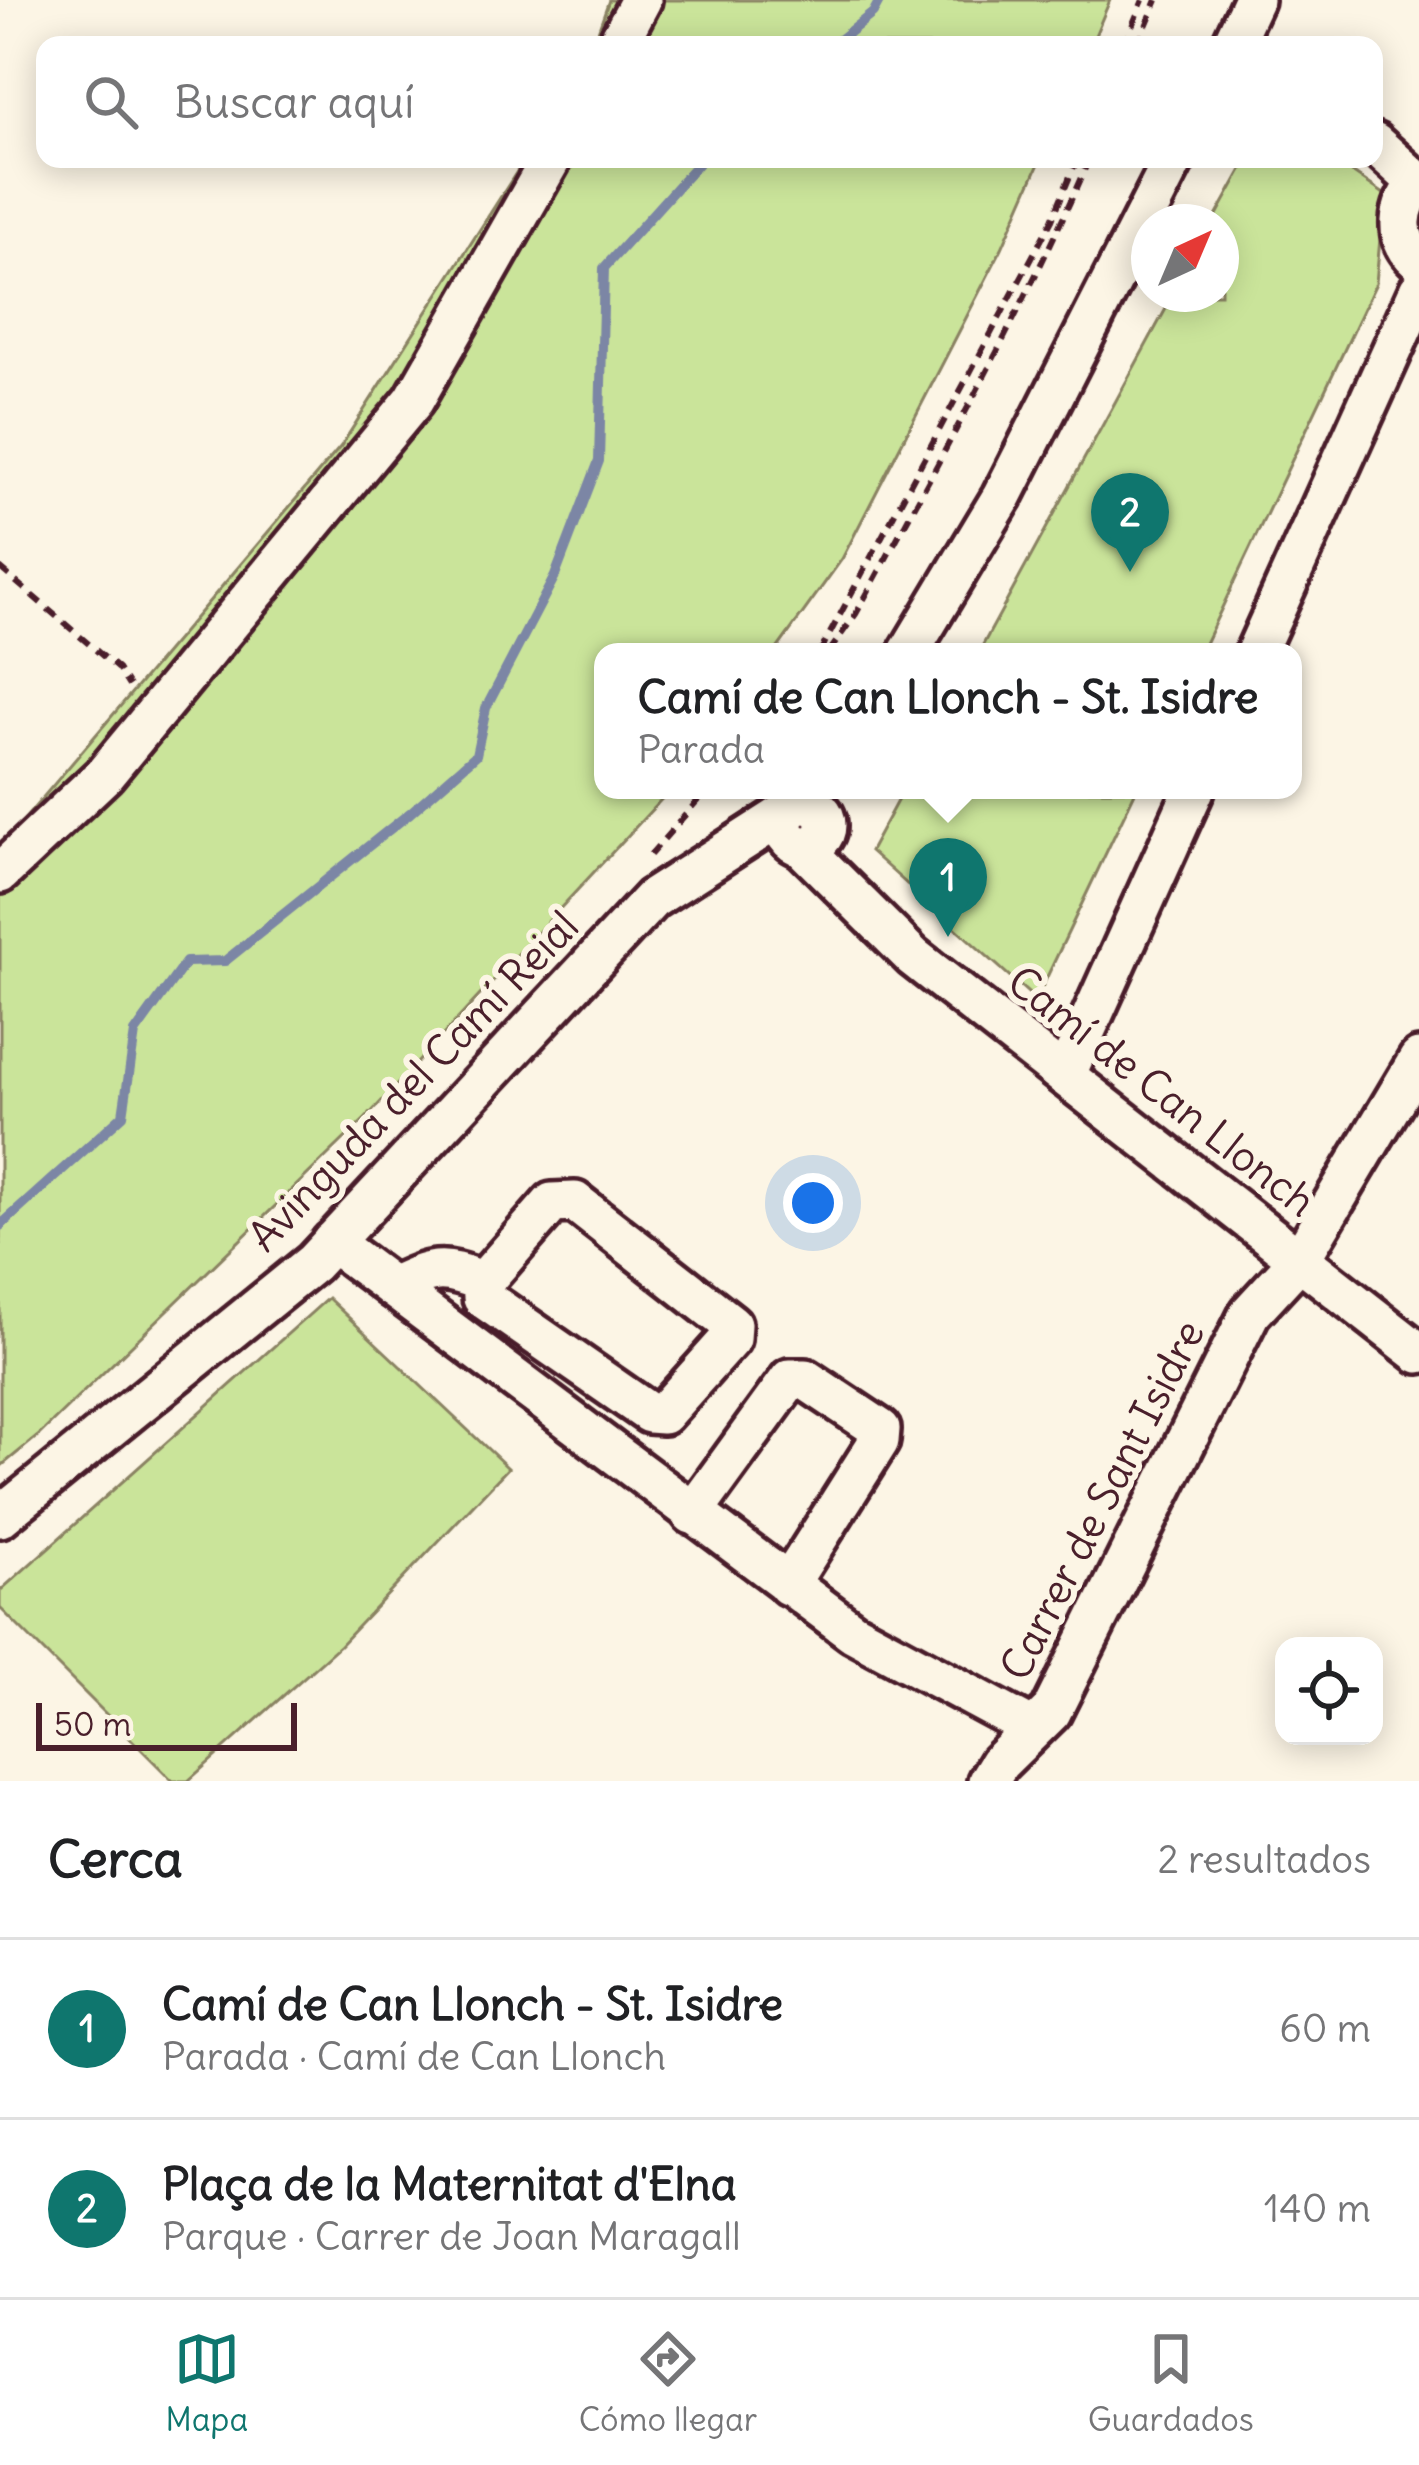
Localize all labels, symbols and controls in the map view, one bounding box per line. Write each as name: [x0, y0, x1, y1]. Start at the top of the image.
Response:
search box: [36, 36, 1383, 168]
icon: search: [78, 69, 144, 135]
text: Buscar aquí: [174, 74, 414, 130]
north arrow: [1131, 204, 1239, 312]
pin: 2: [1091, 473, 1169, 572]
popup: [594, 643, 1302, 799]
text: Camí de Can Llonch - St. Isidre: [638, 669, 1258, 725]
text: Parada: [638, 725, 765, 774]
pin: 1: [909, 838, 987, 937]
street label: Avinguda del Camí Reial: [237, 900, 589, 1262]
street label: Camí de Can Llonch: [998, 955, 1326, 1227]
your location: [783, 1173, 843, 1233]
street label: Carrer de Sant Isidre: [989, 1311, 1215, 1689]
map controls: [1275, 1637, 1383, 1745]
button: locate: [1275, 1637, 1383, 1745]
scale bar: [36, 1697, 297, 1750]
text: 50 m: [54, 1703, 131, 1745]
text: Cerca: [48, 1827, 183, 1891]
text: 2 resultados: [1157, 1835, 1371, 1884]
text: Camí de Can Llonch - St. Isidre: [162, 1976, 783, 2032]
text: 1: [79, 2004, 95, 2053]
text: 60 m: [1279, 2004, 1371, 2053]
text: Parada · Camí de Can Llonch: [162, 2032, 666, 2081]
text: Plaça de la Maternitat d'Elna: [162, 2156, 737, 2212]
text: 2: [76, 2184, 98, 2233]
text: 140 m: [1264, 2184, 1371, 2233]
text: Parque · Carrer de Joan Maragall: [162, 2212, 741, 2261]
tab: Mapa: [165, 2326, 248, 2440]
tab: Cómo llegar: [579, 2326, 757, 2440]
tab: Guardados: [1088, 2326, 1254, 2440]

